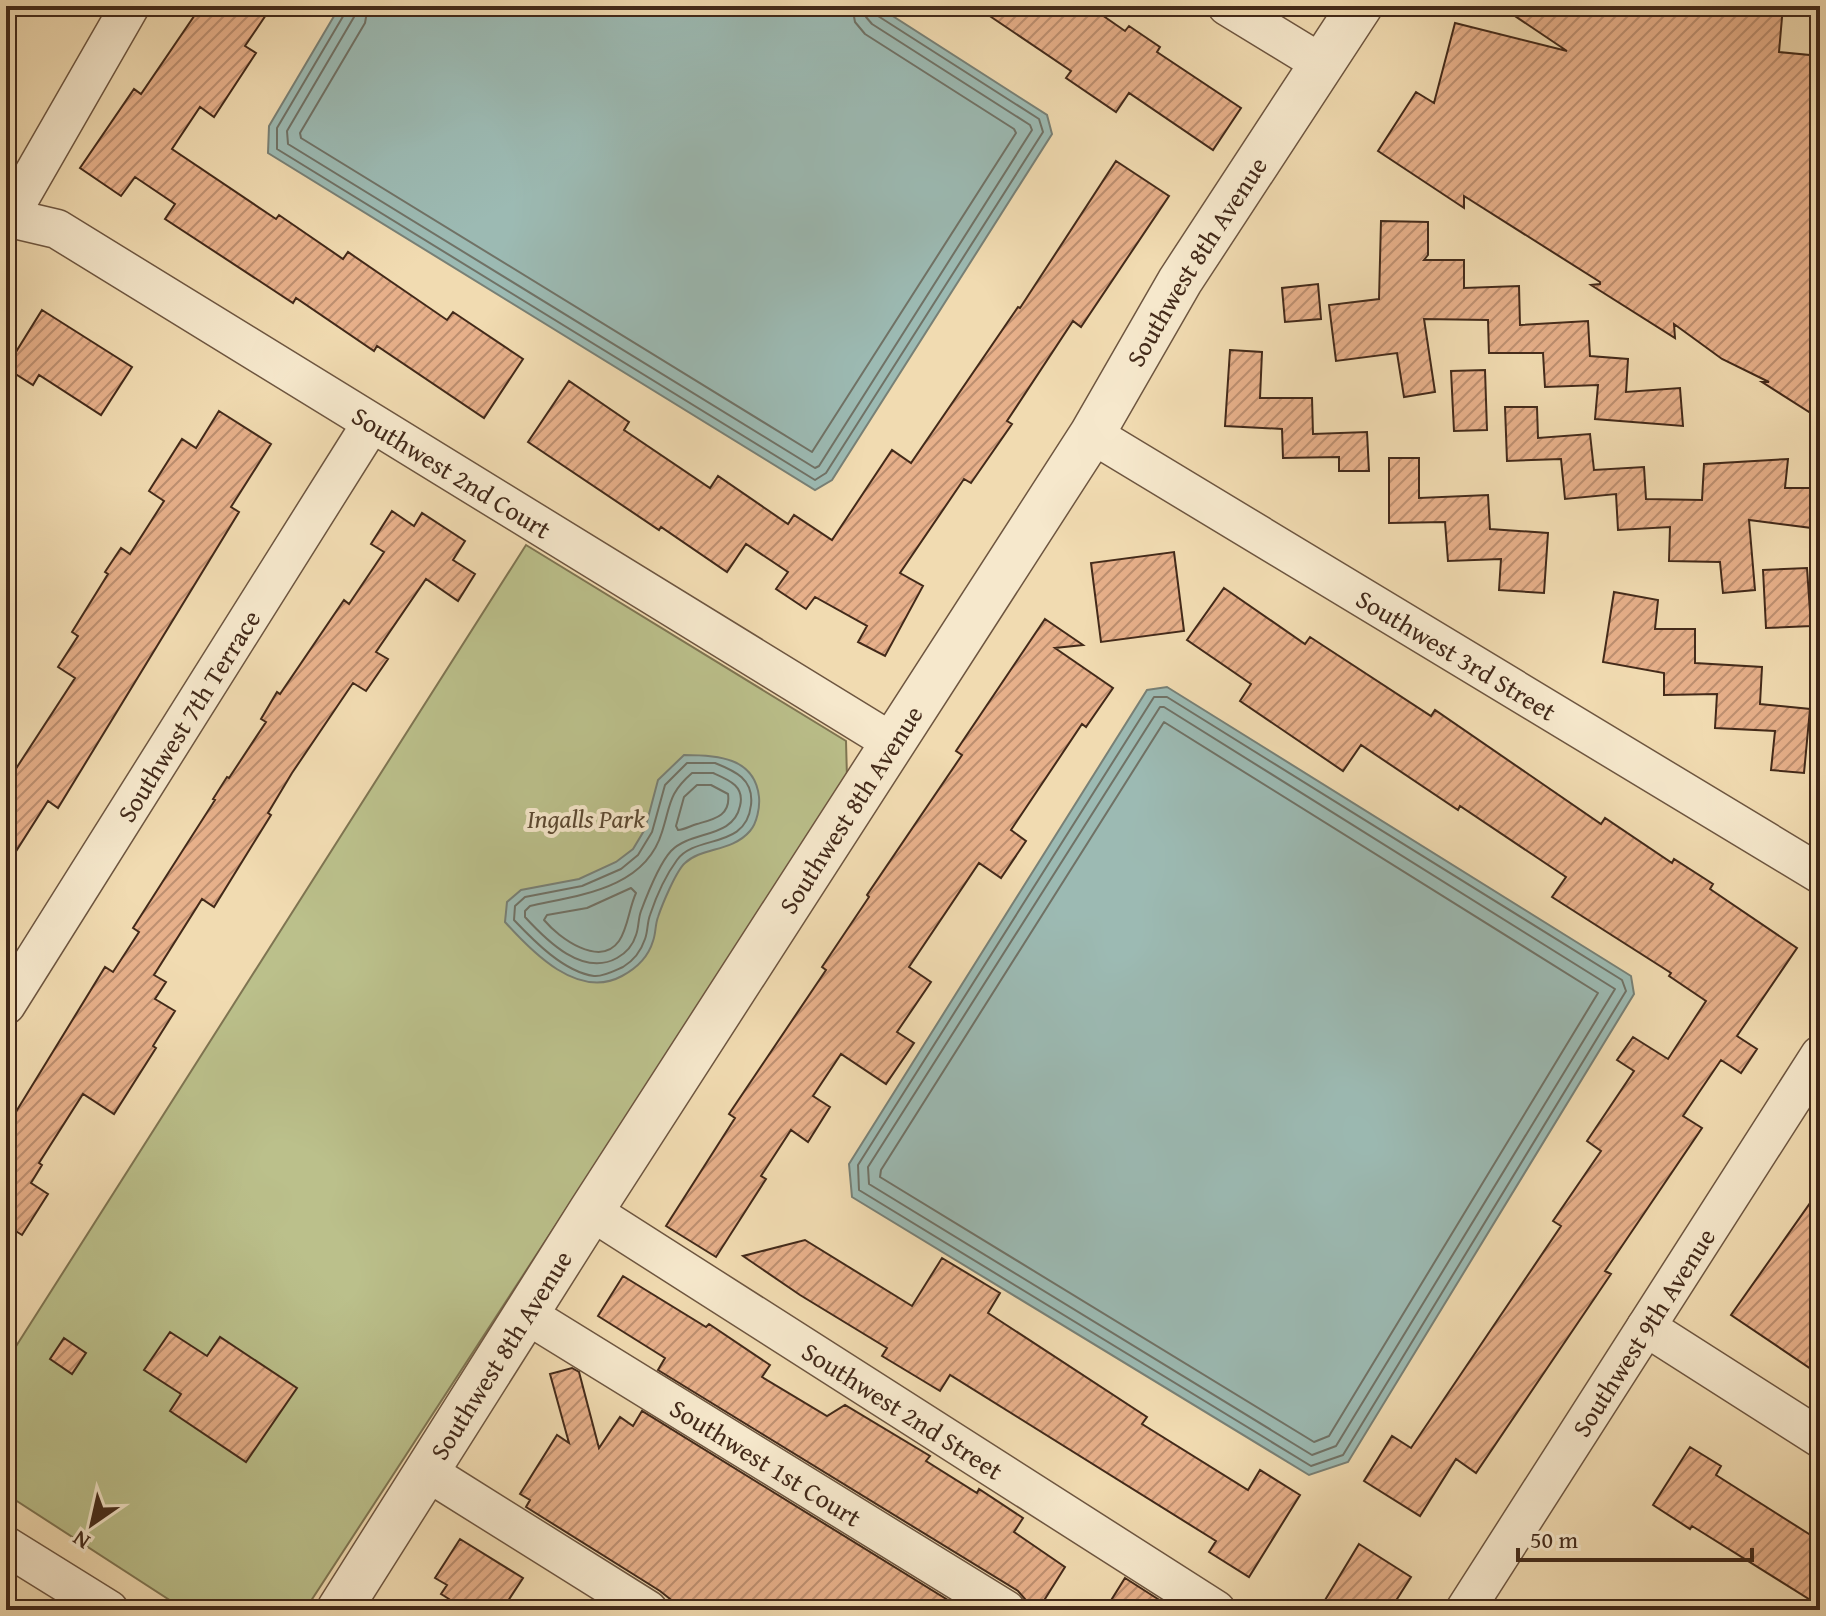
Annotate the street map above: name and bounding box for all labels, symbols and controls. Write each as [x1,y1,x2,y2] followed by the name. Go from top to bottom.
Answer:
[1115,148,1276,374] street label: Southwest 8th Avenue
[345,396,559,548] street label: Southwest 2nd Court
[1349,579,1564,730] street label: Southwest 3rd Street
[106,602,269,829] street label: Southwest 7th Terrace
[768,697,932,921] street label: Southwest 8th Avenue
[527,799,645,838] park label: Ingalls Park
[1561,1220,1724,1444] street label: Southwest 9th Avenue
[419,1242,581,1467] street label: Southwest 8th Avenue
[795,1331,1011,1489] street label: Southwest 2nd Street
[663,1388,869,1536] street label: Southwest 1st Court
[52,1484,132,1564] north arrow
[1518,1512,1752,1562] scale bar
[1530,1522,1578,1557] text: 50 m
[66,1523,96,1558] text: N

